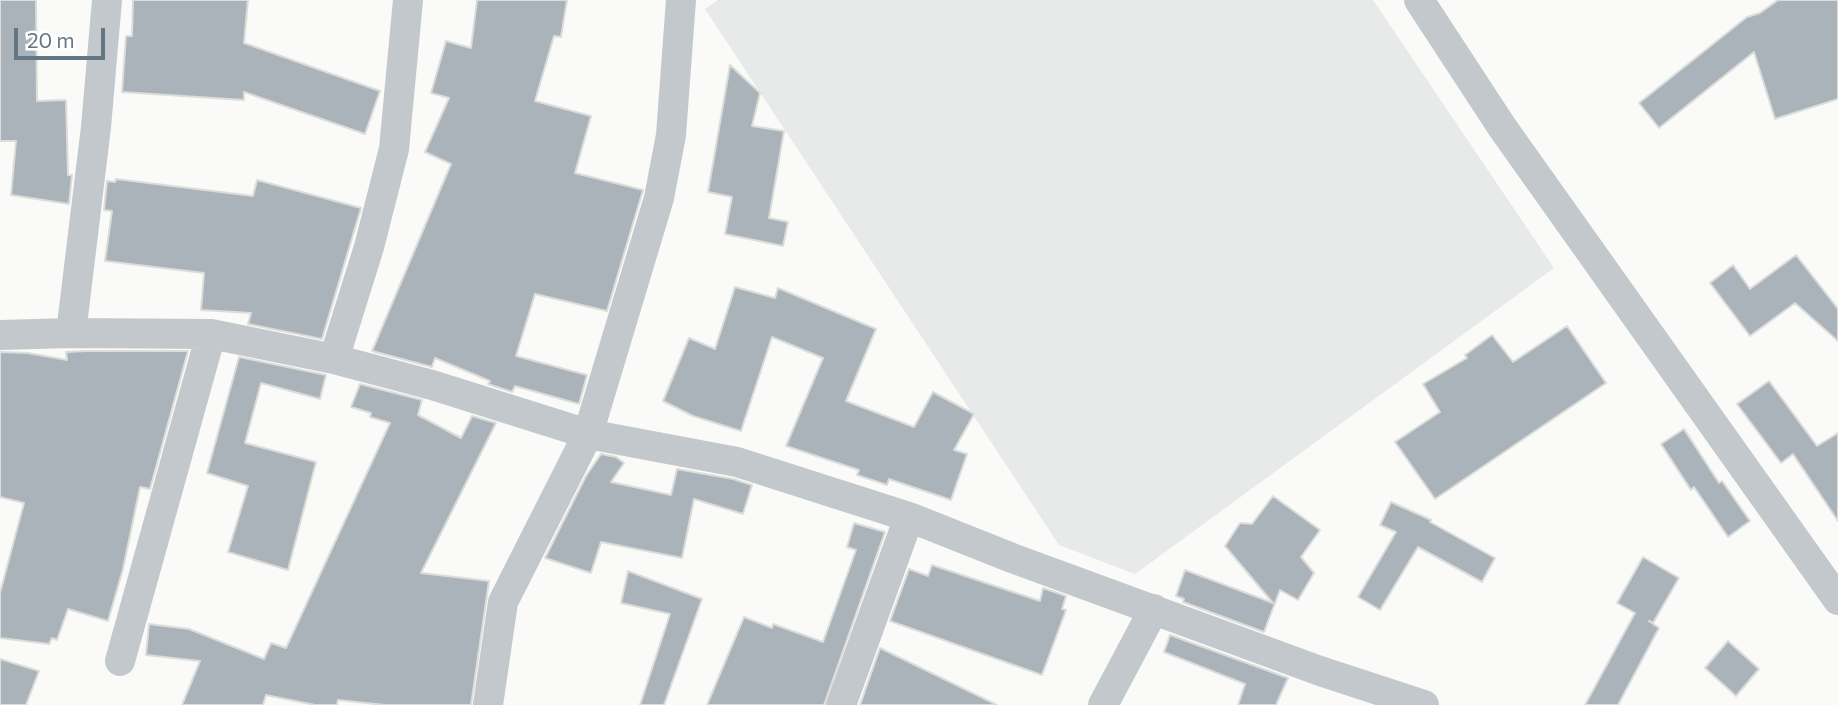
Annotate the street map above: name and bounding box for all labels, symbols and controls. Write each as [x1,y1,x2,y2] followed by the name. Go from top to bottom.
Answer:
[18,14,108,58] scale bar
[27,27,75,52] text: 20 m

